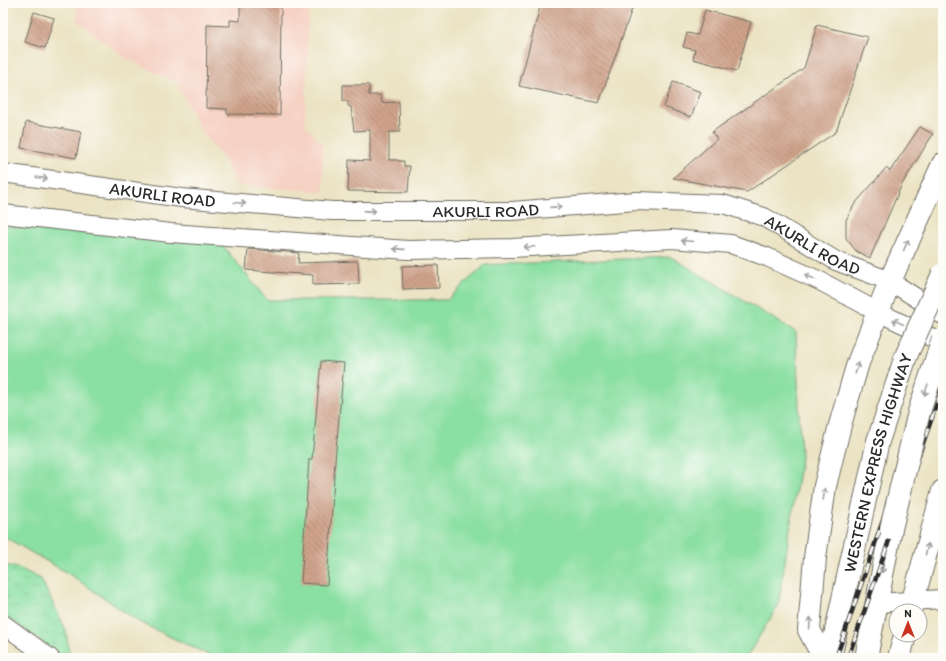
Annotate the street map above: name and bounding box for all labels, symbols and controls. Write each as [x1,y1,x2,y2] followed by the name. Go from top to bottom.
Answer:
[35,174,48,182] one-way arrow
[108,178,217,211] street label: AKURLI ROAD
[432,199,540,221] street label: AKURLI ROAD
[233,200,246,207] one-way arrow
[549,204,562,211] one-way arrow
[363,207,376,215] one-way arrow
[761,210,863,279] street label: AKURLI ROAD
[681,237,694,244] one-way arrow
[903,240,910,252] one-way arrow
[523,243,536,250] one-way arrow
[393,246,406,253] one-way arrow
[805,272,817,280] one-way arrow
[892,318,904,325] one-way arrow
[839,351,916,574] street label: WESTERN EXPRESS HIGHWAY
[854,362,861,375] one-way arrow
[922,383,930,395] one-way arrow
[820,488,828,501] one-way arrow
[924,543,931,556] one-way arrow
[879,560,887,573] one-way arrow
[888,603,928,643] north arrow
[904,607,912,620] text: N
[806,617,813,630] one-way arrow

